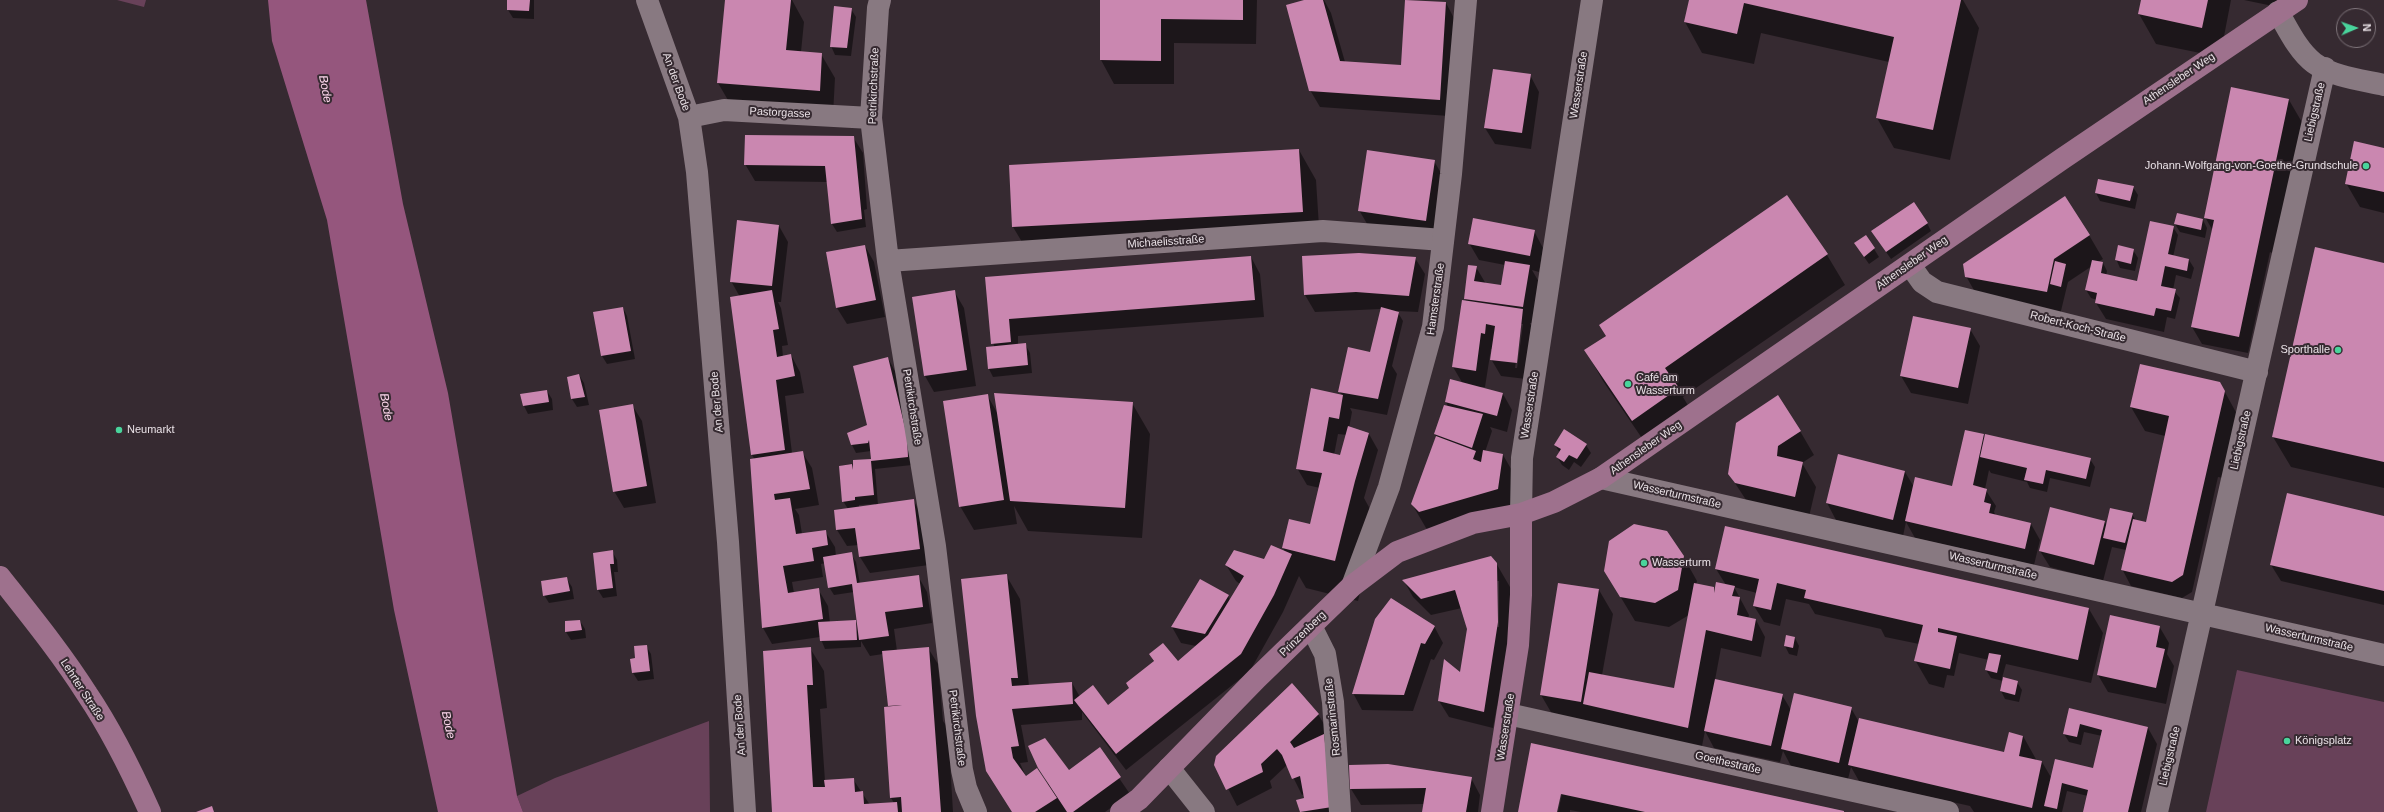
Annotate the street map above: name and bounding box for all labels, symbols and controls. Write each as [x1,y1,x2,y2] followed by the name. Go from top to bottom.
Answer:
[2336,8,2376,48] north arrow
[2361,23,2373,32] text: N
[866,47,882,125] street label: Petrikirchstraße
[1567,50,1591,120] street label: Wasserstraße
[2140,50,2218,108] street label: Athensleber Weg
[659,51,693,113] street label: An der Bode
[315,74,335,104] water label: Bode
[2302,81,2328,143] street label: Liebigstraße
[749,105,811,121] street label: Pastorgasse
[2145,159,2358,173] place label: Johann-Wolfgang-von-Goethe-Grundschule
[2361,161,2371,171] marker: Johann-Wolfgang-von-Goethe-Grundschule
[1127,233,1205,251] street label: Michaelisstraße
[1874,233,1950,293] street label: Athensleber Weg
[1424,262,1448,336] street label: Hamsterstraße
[2029,309,2127,345] street label: Robert-Koch-Straße
[2280,343,2330,357] place label: Sporthalle
[2333,345,2343,355] marker: Sporthalle
[899,368,925,446] street label: Petrikirchstraße
[1518,370,1542,440] street label: Wasserstraße
[708,371,726,433] street label: An der Bode
[1636,371,1695,397] place label: Café am Wasserturm
[1623,379,1633,389] marker: Café am Wasserturm
[376,392,396,422] water label: Bode
[2228,409,2254,471] street label: Liebigstraße
[1608,418,1684,478] street label: Athensleber Weg
[127,423,175,437] place label: Neumarkt
[114,425,124,435] marker: Neumarkt
[1632,478,1722,512] street label: Wasserturmstraße
[1948,549,2038,583] street label: Wasserturmstraße
[1652,556,1711,570] place label: Wasserturm
[1639,558,1649,568] marker: Wasserturm
[1277,609,1329,659] street label: Prinzenberg
[2264,621,2354,655] street label: Wasserturmstraße
[57,657,107,723] street label: Lehrter Straße
[1322,677,1344,757] street label: Rosmarinstraße
[946,689,968,767] street label: Petrikirchstraße
[1494,692,1518,762] street label: Wasserstraße
[731,694,749,756] street label: An der Bode
[438,710,458,740] water label: Bode
[2157,725,2183,787] street label: Liebigstraße
[2295,734,2352,748] place label: Königsplatz
[2282,736,2292,746] marker: Königsplatz
[1694,749,1762,777] street label: Goethestraße

